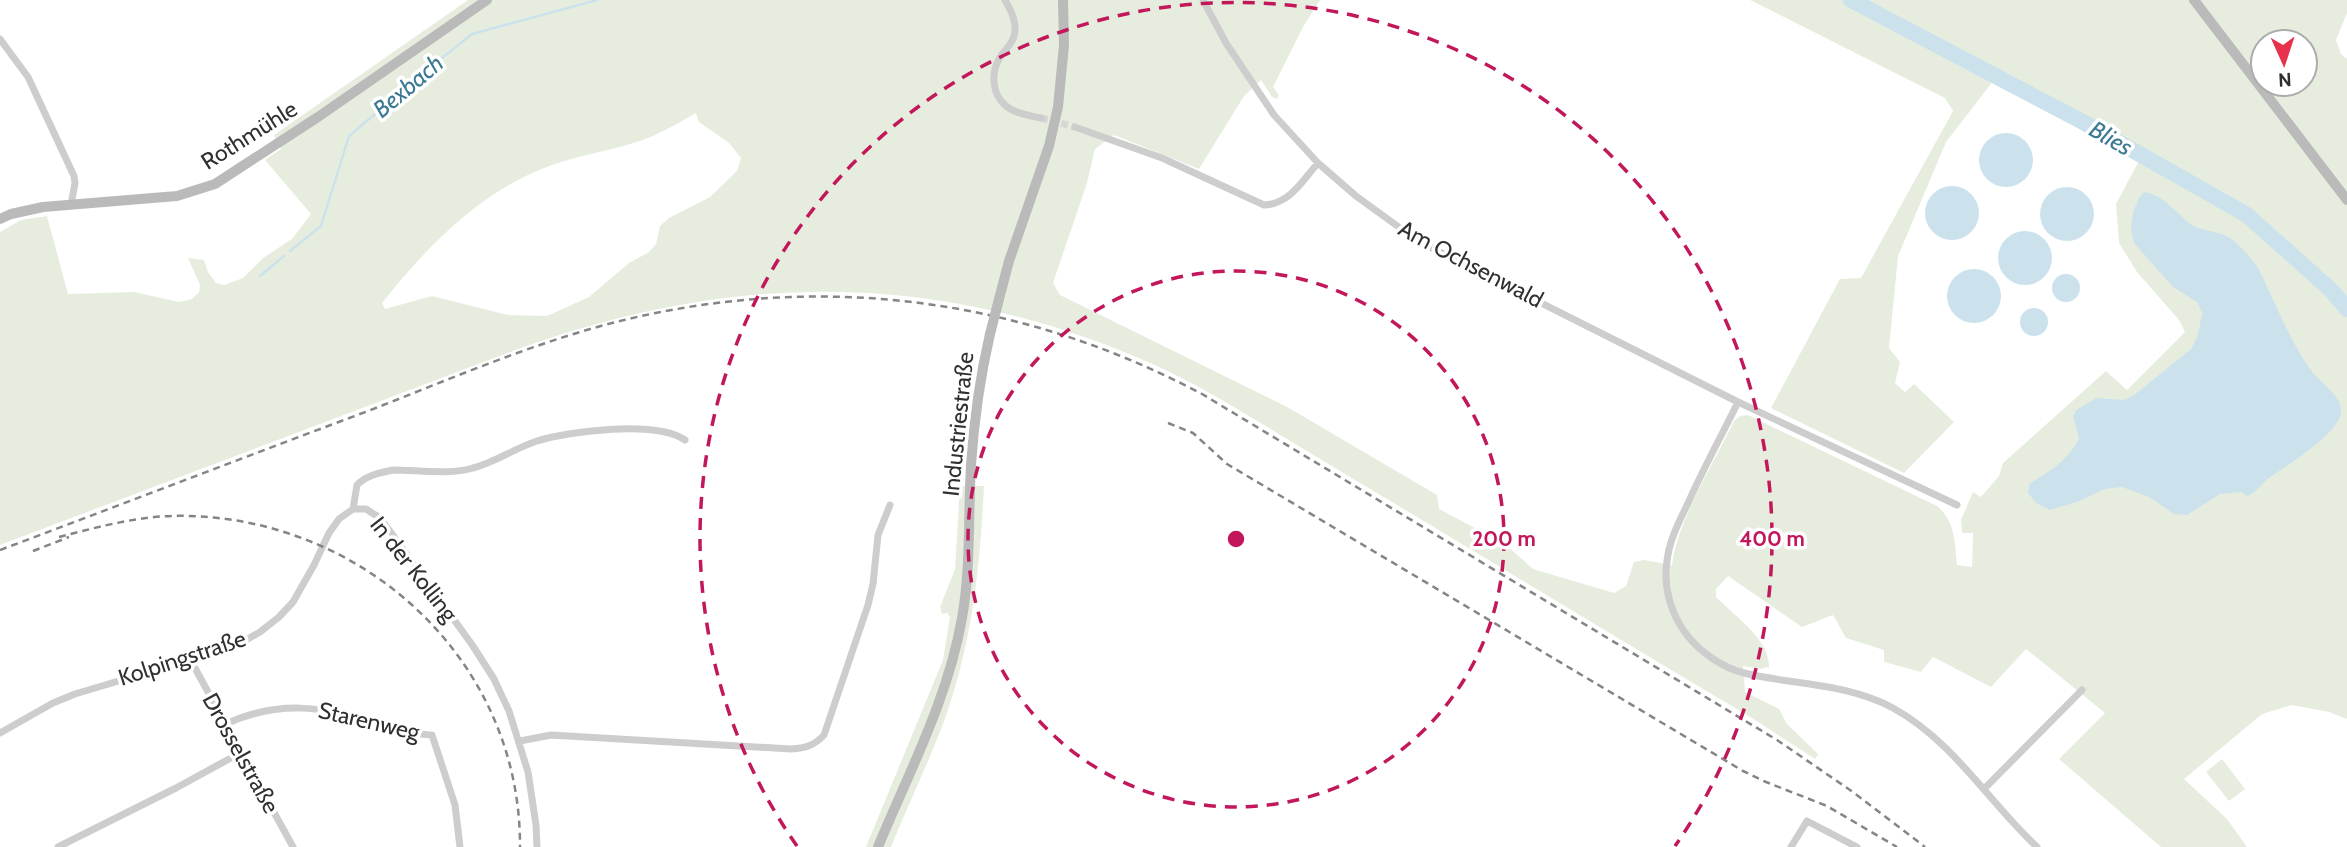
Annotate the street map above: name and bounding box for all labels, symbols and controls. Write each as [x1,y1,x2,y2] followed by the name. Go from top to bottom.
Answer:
[2249,28,2319,98] north arrow
[367,48,449,124] water label: Bexbach
[2278,68,2292,91] text: N
[196,94,302,175] street label: Rothmühle
[2084,114,2138,162] water label: Blies
[1394,214,1548,314] street label: Am Ochsenwald
[937,350,980,498] street label: Industriestraße
[364,511,464,628] street label: In der Kolling
[1472,526,1536,551] text: 200 m
[1739,526,1805,551] text: 400 m
[1224,527,1248,551] centre of rings
[115,624,250,692] street label: Kolpingstraße
[197,688,286,818] street label: Drosselstraße
[316,696,423,746] street label: Starenweg

